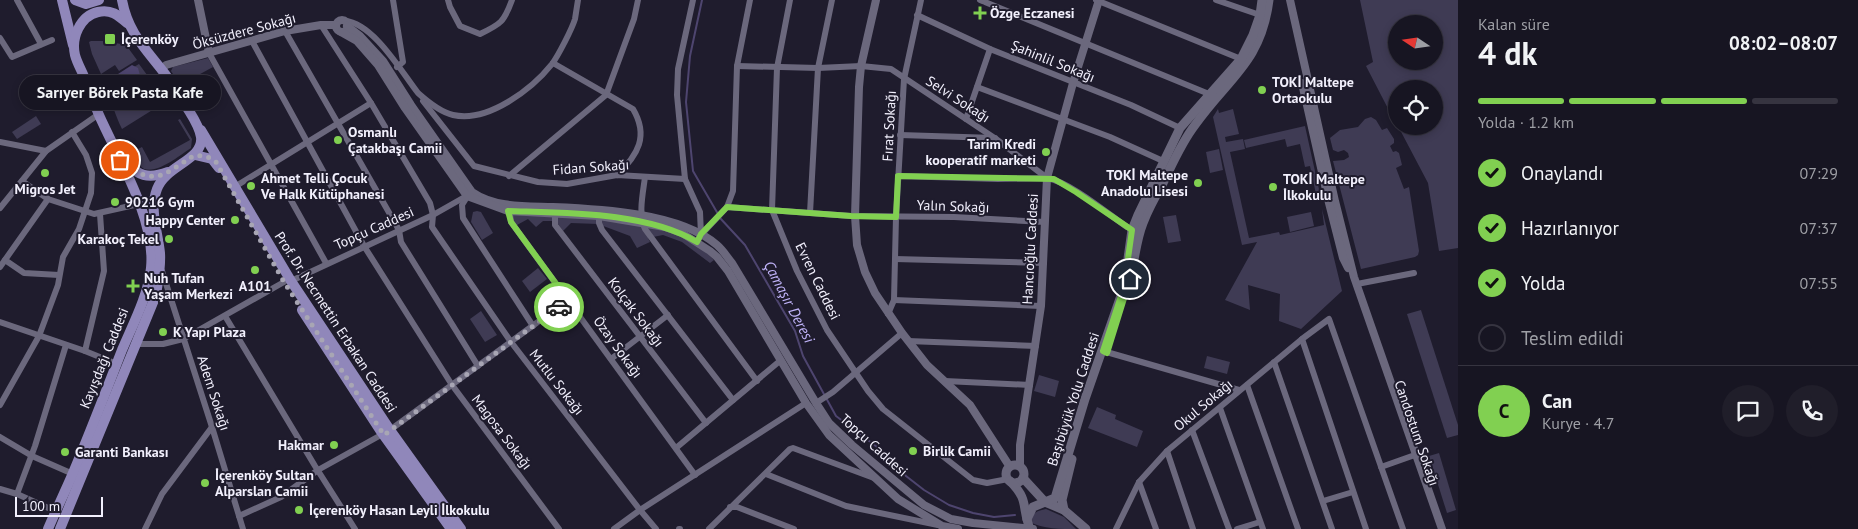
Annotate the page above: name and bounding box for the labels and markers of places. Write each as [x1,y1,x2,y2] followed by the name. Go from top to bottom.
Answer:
[990,4,1075,22] place label: Özge Eczanesi
[974,7,986,19] marker: Özge Eczanesi
[121,30,179,48] place label: İçerenköy
[103,32,117,46] marker: İçerenköy
[1272,73,1354,107] place label: TOKİ Maltepe Ortaokulu
[19,75,221,110] callout: Sarıyer Börek Pasta Kafe
[1256,84,1268,96] marker: TOKİ Maltepe Ortaokulu
[348,123,442,157] place label: Osmanlı Çatakbaşı Camii
[332,134,344,146] marker: Osmanlı Çatakbaşı Camii
[925,135,1036,169] place label: Tarim Kredi kooperatif marketi
[99,139,141,181] pin
[1040,146,1052,158] marker: Tarim Kredi kooperatif marketi
[1101,166,1188,200] place label: TOKİ Maltepe Anadolu Lisesi
[39,167,51,179] marker: Migros Jet
[260,169,385,203] place label: Ahmet Telli Çocuk Ve Halk Kütüphanesi
[1283,170,1365,204] place label: TOKİ Maltepe İlkokulu
[1192,177,1204,189] marker: TOKİ Maltepe Anadolu Lisesi
[14,180,76,198] place label: Migros Jet
[245,180,257,192] marker: Ahmet Telli Çocuk Ve Halk Kütüphanesi
[1267,181,1279,193] marker: TOKİ Maltepe İlkokulu
[125,193,195,211] place label: 90216 Gym
[109,196,121,208] marker: 90216 Gym
[146,211,225,229] place label: Happy Center
[229,214,241,226] marker: Happy Center
[78,230,160,248] place label: Karakoç Tekel
[163,233,175,245] marker: Karakoç Tekel
[1109,258,1151,300] pin
[249,264,261,276] marker: A101
[143,269,233,303] place label: Nuh Tufan Yaşam Merkezi
[239,277,271,295] place label: A101
[126,279,140,293] marker: Nuh Tufan Yaşam Merkezi
[173,323,246,341] place label: K Yapı Plaza
[157,326,169,338] marker: K Yapı Plaza
[278,436,324,454] place label: Hakmar
[328,439,340,451] marker: Hakmar
[923,442,991,460] place label: Birlik Camii
[75,443,169,461] place label: Garanti Bankası
[907,445,919,457] marker: Birlik Camii
[59,446,71,458] marker: Garanti Bankası
[215,466,314,500] place label: İçerenköy Sultan Alparslan Camii
[199,477,211,489] marker: İçerenköy Sultan Alparslan Camii
[309,501,490,519] place label: İçerenköy Hasan Leyli İlkokulu
[293,504,305,516] marker: İçerenköy Hasan Leyli İlkokulu

